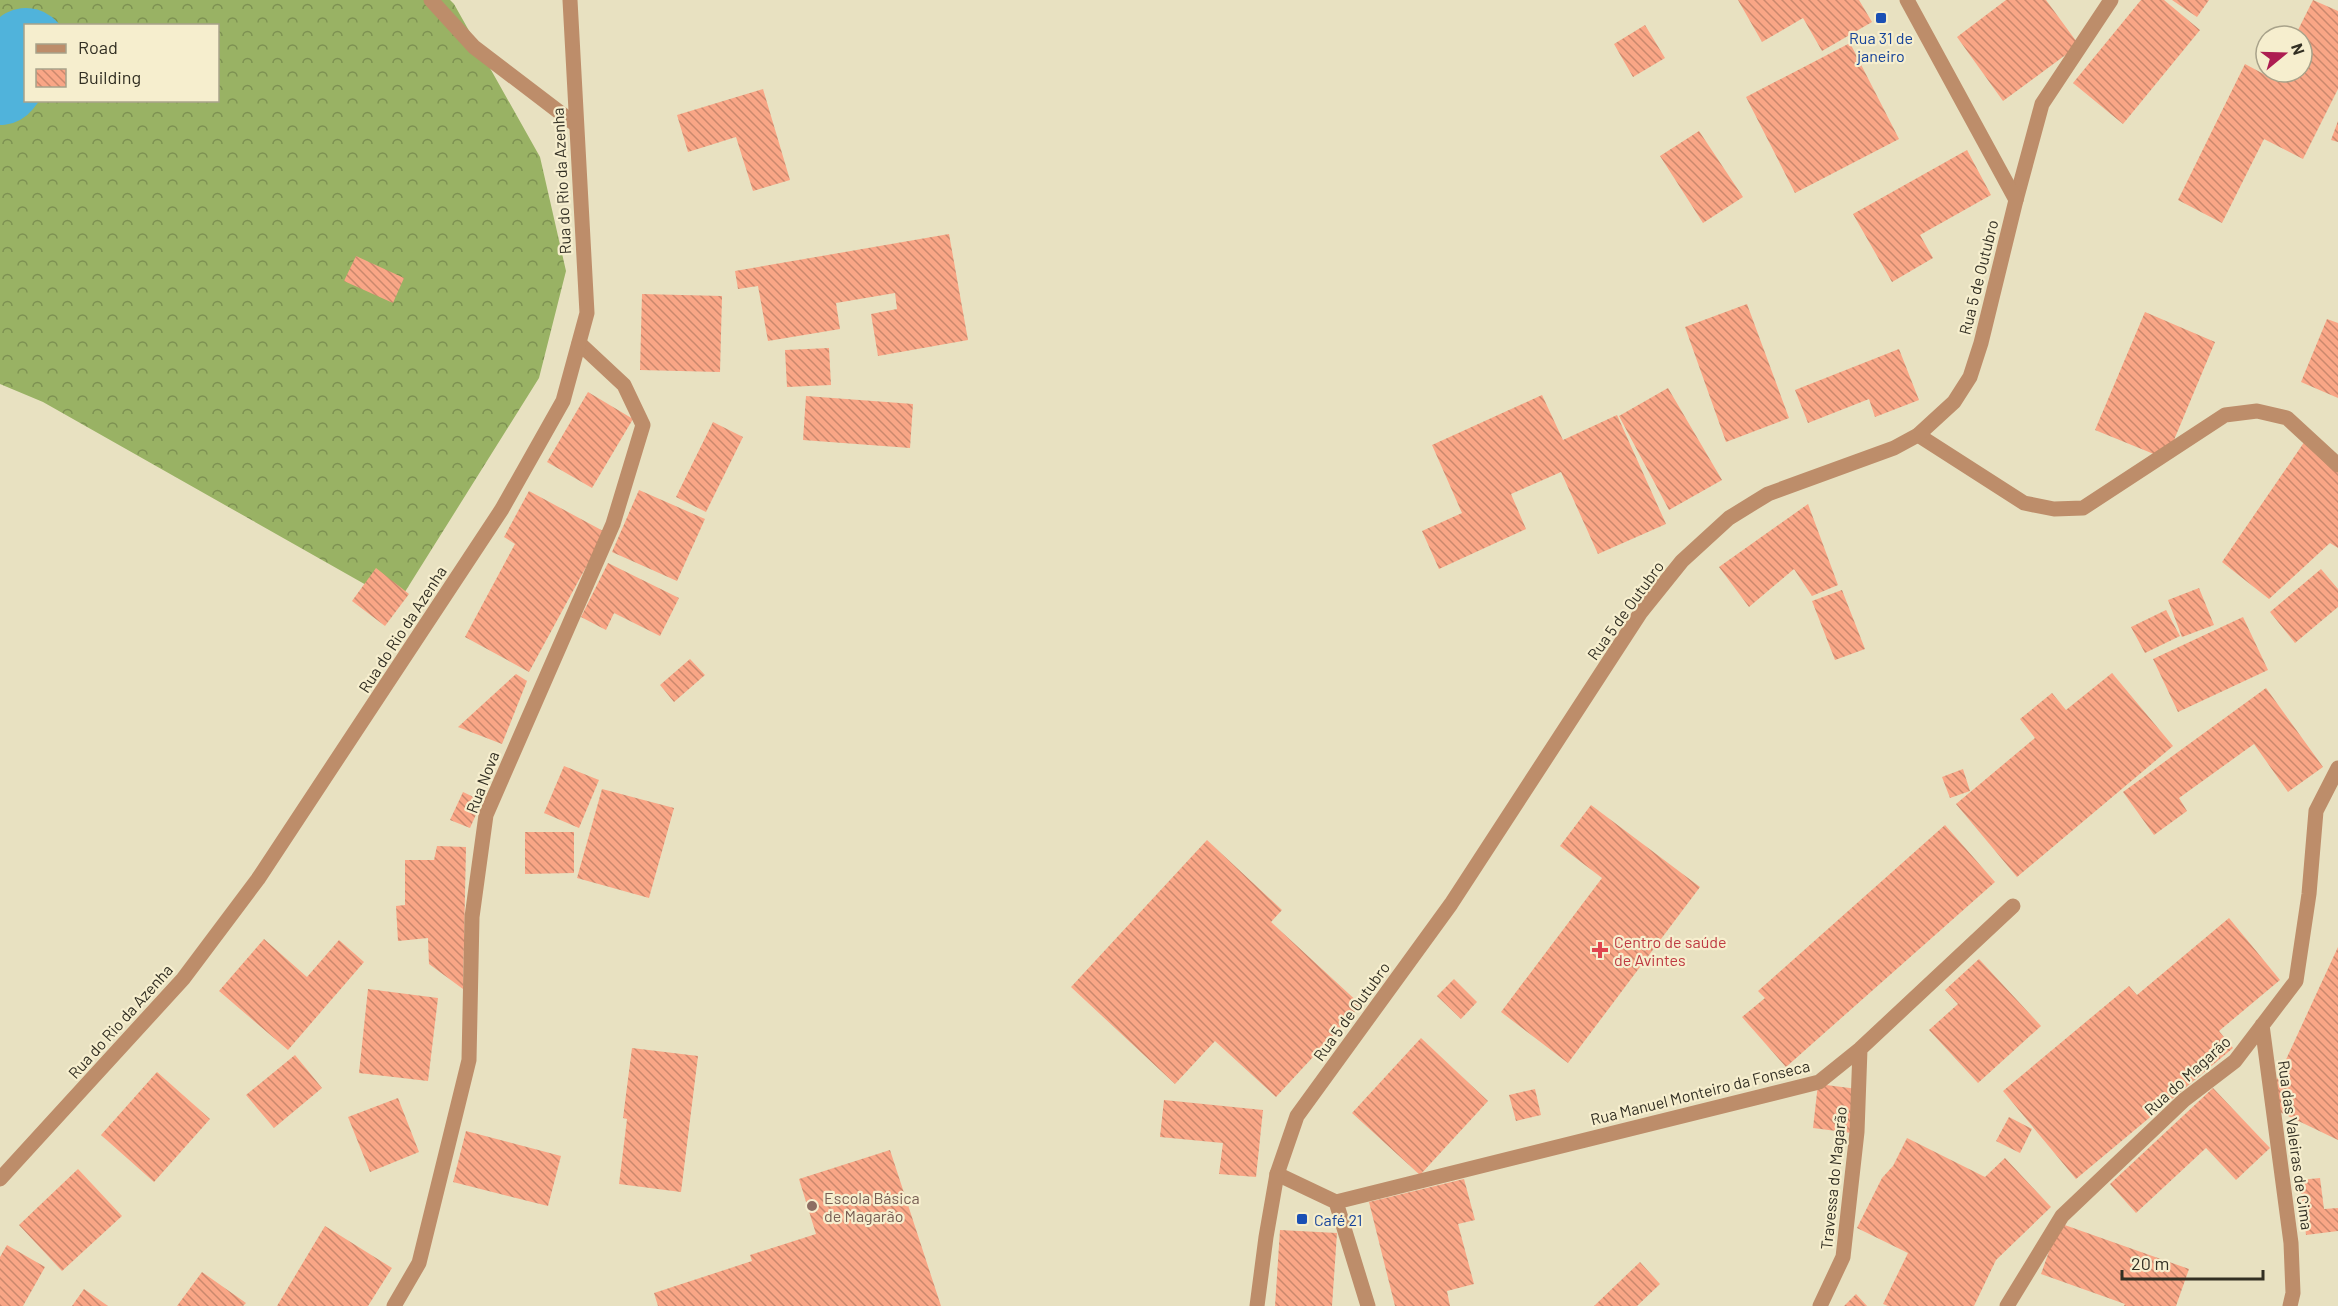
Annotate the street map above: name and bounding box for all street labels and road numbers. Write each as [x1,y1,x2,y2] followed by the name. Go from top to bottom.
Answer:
[548,107,574,255] street label: Rua do Rio da Azenha
[1955,218,2001,336] street label: Rua 5 de Outubro
[1583,557,1667,663] street label: Rua 5 de Outubro
[354,562,450,696] street label: Rua do Rio da Azenha
[462,748,502,816] street label: Rua Nova
[1309,958,1393,1064] street label: Rua 5 de Outubro
[64,960,176,1082] street label: Rua do Rio da Azenha
[2140,1031,2234,1119] street label: Rua do Magarão
[1588,1056,1812,1128] street label: Rua Manuel Monteiro da Fonseca
[2275,1059,2317,1231] street label: Rua das Valeiras de Cima
[1816,1105,1850,1251] street label: Travessa do Magarão

